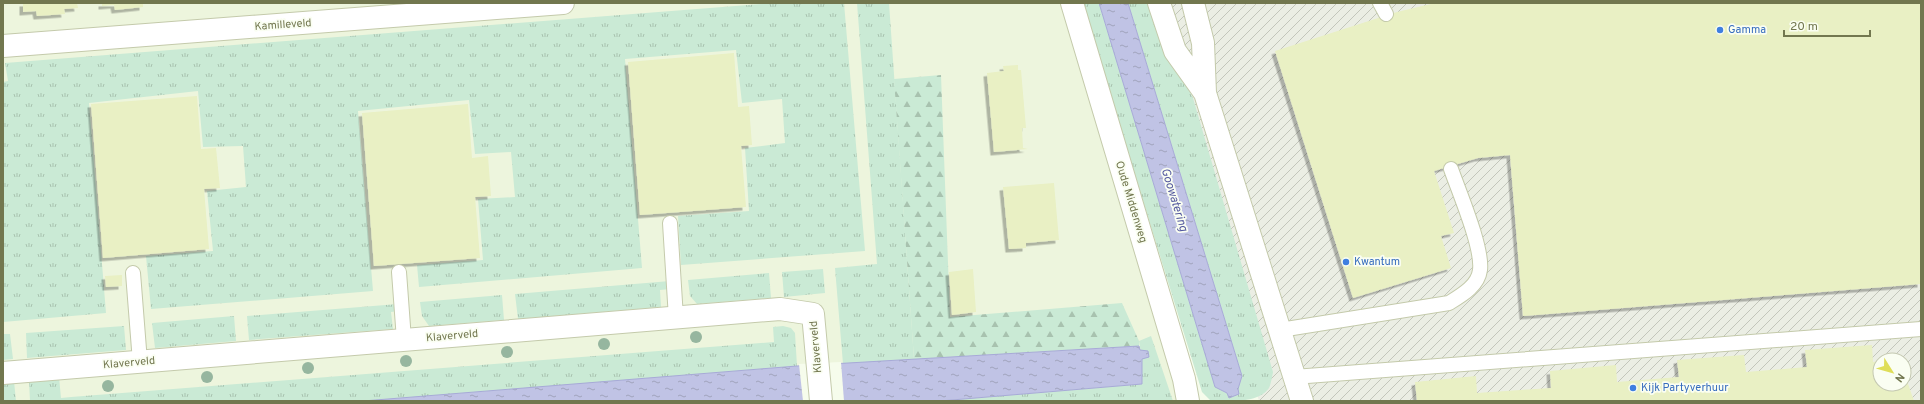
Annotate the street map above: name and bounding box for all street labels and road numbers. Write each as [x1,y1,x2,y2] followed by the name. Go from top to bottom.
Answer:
[254,16,312,34] street label: Kamilleveld
[1112,159,1150,245] street label: Oude Middenweg
[807,320,825,374] street label: Klaverveld
[425,327,479,345] street label: Klaverveld
[102,354,156,372] street label: Klaverveld

